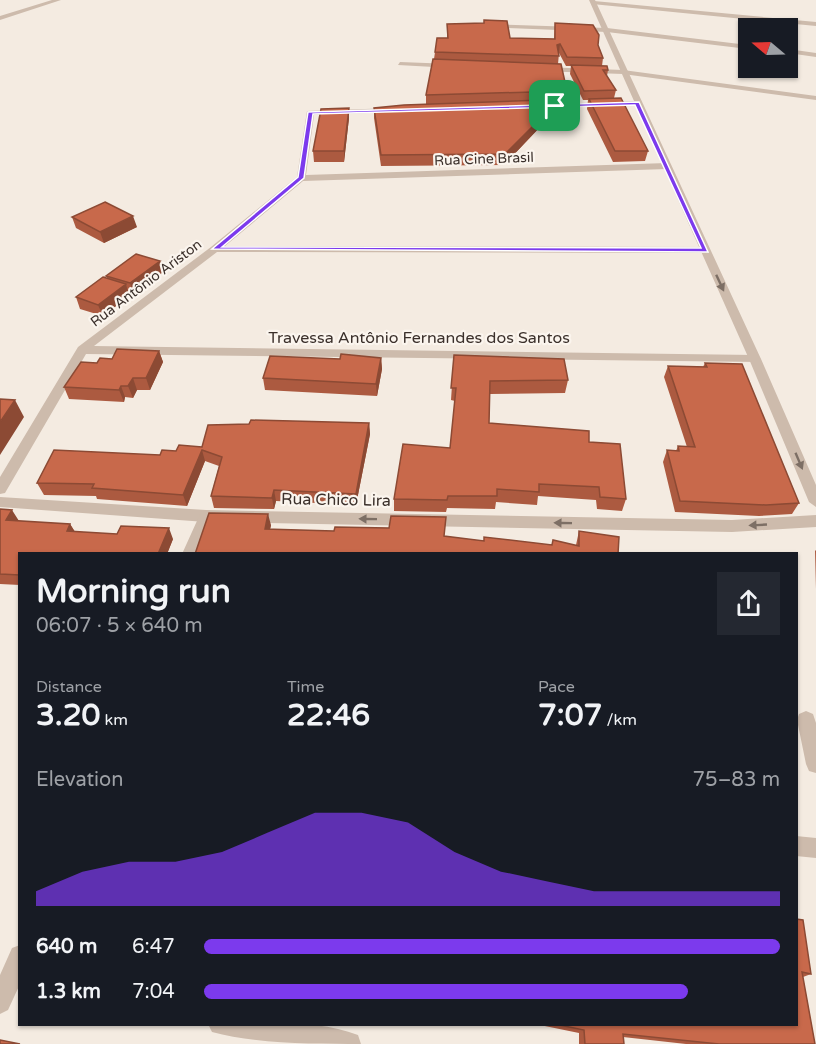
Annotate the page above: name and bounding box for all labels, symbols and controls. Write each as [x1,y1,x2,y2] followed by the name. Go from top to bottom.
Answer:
[738,18,798,78] north arrow
[738,18,798,78] map controls
[529,80,580,131] pin
[538,89,571,122] icon: arrive
[434,149,534,169] street label: Rua Cine Brasil
[87,236,205,330] street label: Rua Antônio Ariston
[715,274,725,292] one-way arrow
[268,328,570,348] street label: Travessa Antônio Fernandes dos Santos
[794,453,804,471] one-way arrow
[281,489,391,511] street label: Rua Chico Lira
[358,514,377,524] one-way arrow
[553,518,572,527] one-way arrow
[748,521,767,530] one-way arrow
[36,572,231,611] text: Morning run
[717,572,780,635] button: share
[36,614,203,638] text: 06:07 · 5 × 640 m
[36,677,102,697] text: Distance
[287,677,324,697] text: Time
[538,677,575,697] text: Pace
[36,697,100,734] text: 3.20
[287,697,370,734] text: 22:46
[538,697,602,734] text: 7:07
[100,710,128,730] text: km
[602,710,637,730] text: /km
[36,768,123,792] text: Elevation
[693,768,780,792] text: 75–83 m
[36,935,97,959] text: 640 m
[132,935,175,959] text: 6:47
[36,980,101,1004] text: 1.3 km
[132,980,175,1004] text: 7:04

